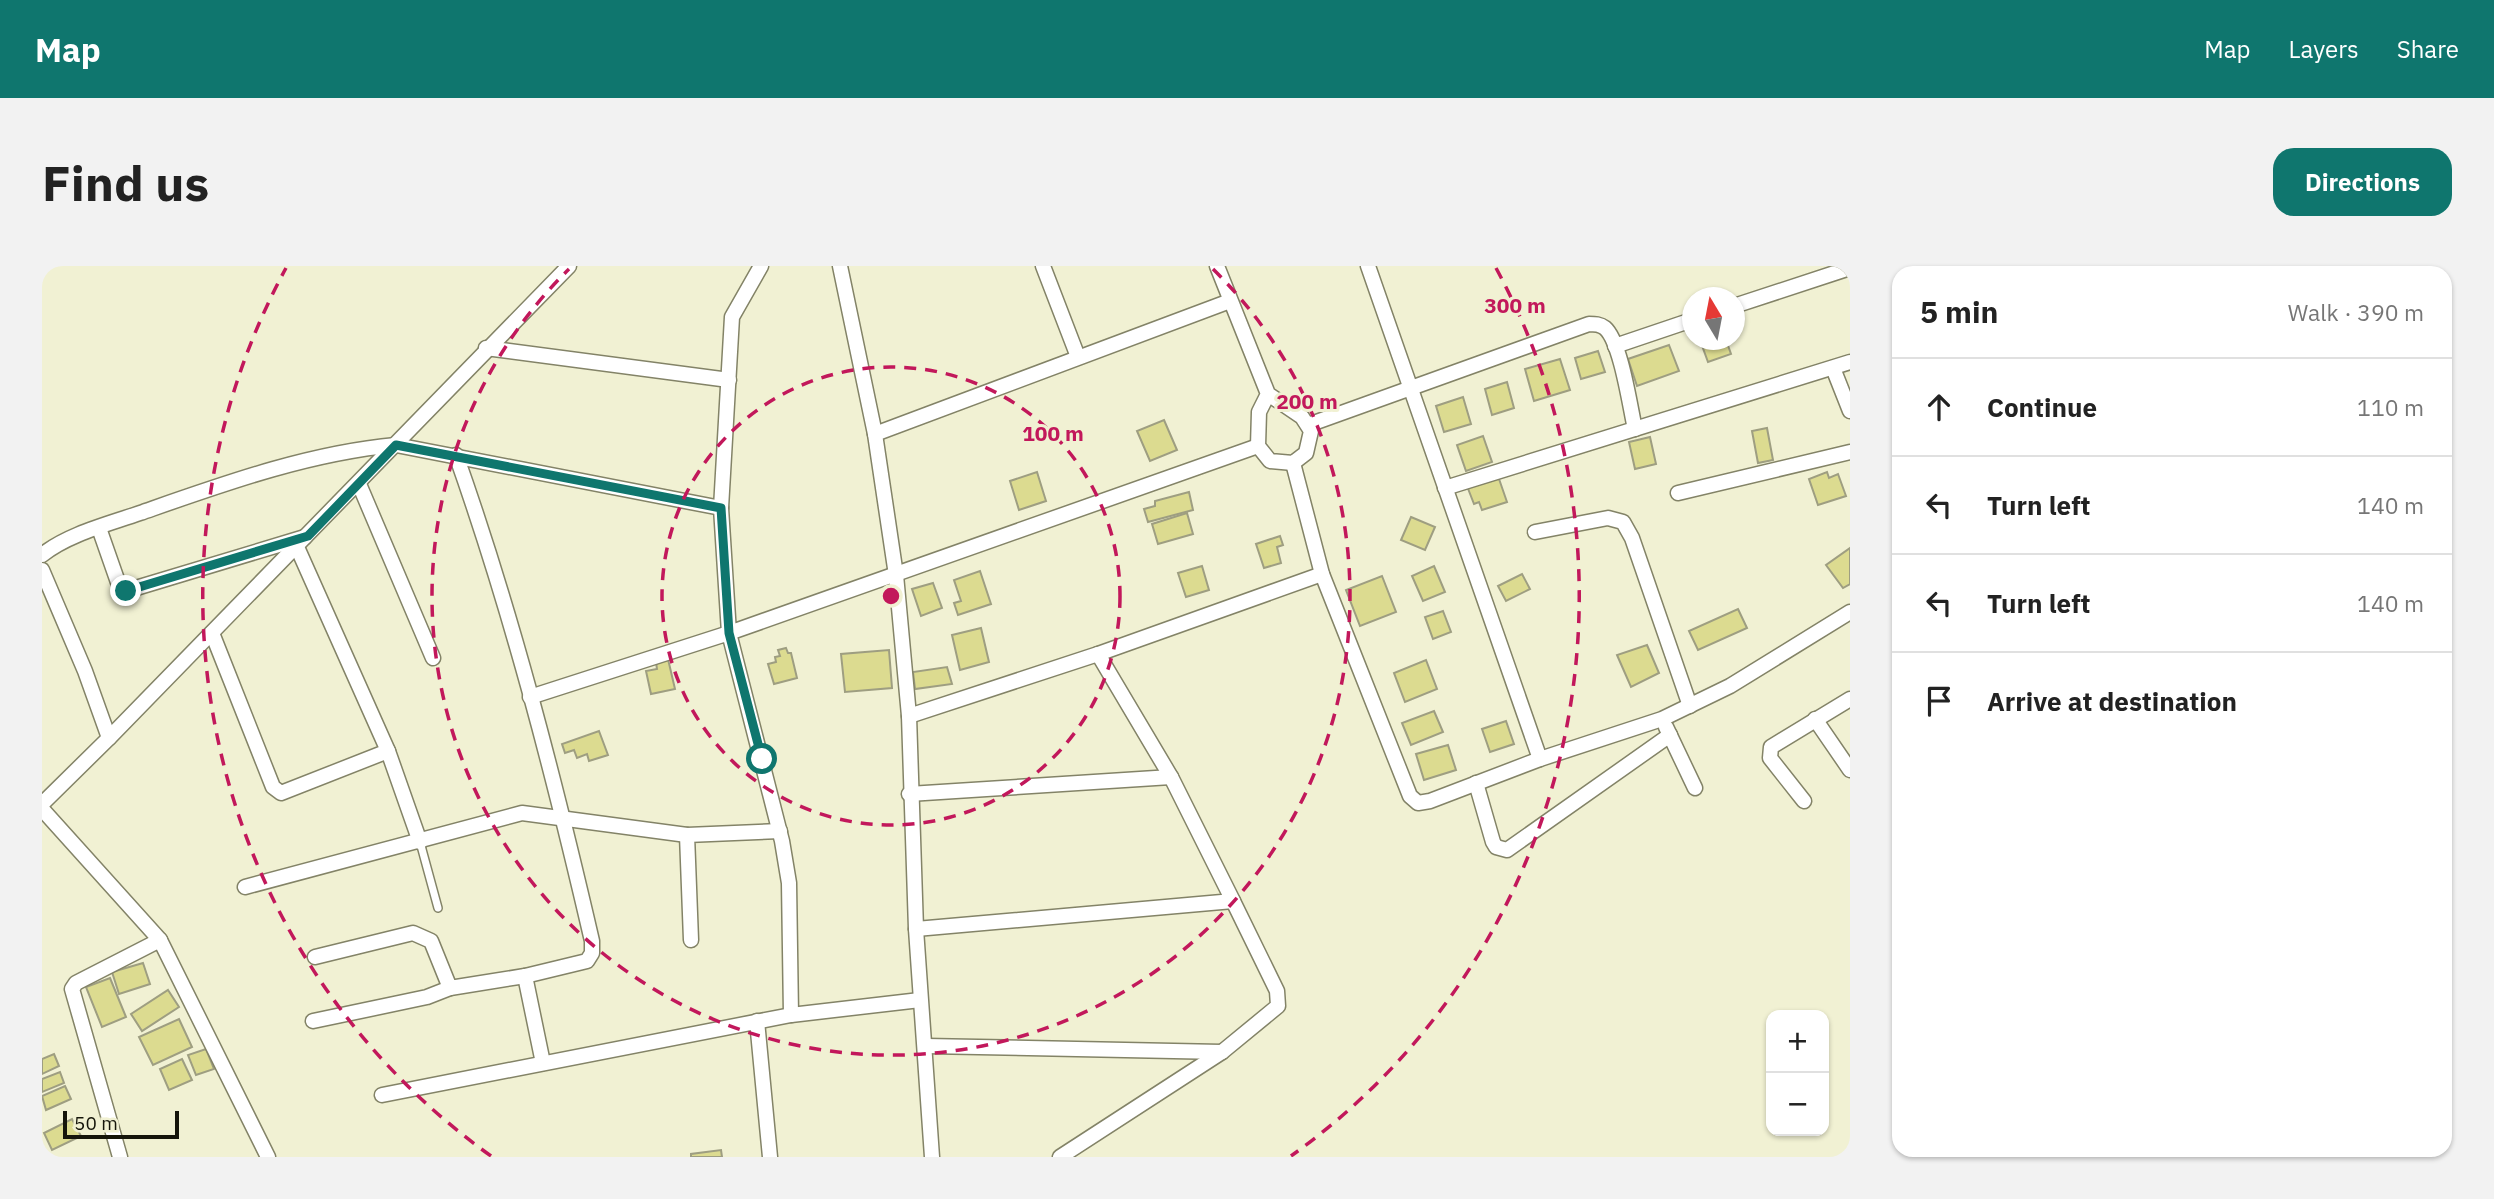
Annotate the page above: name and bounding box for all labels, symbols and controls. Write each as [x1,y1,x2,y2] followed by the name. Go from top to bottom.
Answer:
[35,28,101,71] text: Map
[2204,33,2251,65] text: Map
[2289,33,2359,65] text: Layers
[2397,33,2459,65] text: Share
[2273,148,2452,216] button: Directions
[42,151,209,214] text: Find us
[1682,287,1745,350] north arrow
[1484,291,1546,319] text: 300 m
[1920,292,1998,331] text: 5 min
[2288,297,2424,327] text: Walk · 390 m
[1276,387,1338,415] text: 200 m
[1920,388,1958,426] icon: ahead
[1987,390,2097,424] text: Continue
[2357,392,2424,422] text: 110 m
[1022,419,1084,447] text: 100 m
[1920,486,1958,524] icon: left
[1987,488,2090,522] text: Turn left
[2357,490,2424,520] text: 140 m
[110,575,141,606] route end
[879,584,903,608] centre of rings
[1920,584,1958,622] icon: left
[1987,586,2090,620] text: Turn left
[2357,588,2424,618] text: 140 m
[1920,682,1958,720] icon: arrive
[1987,684,2237,718] text: Arrive at destination
[746,743,777,774] route start
[1766,1010,1829,1136] map controls
[1766,1010,1829,1073] button: +
[1766,1073,1829,1136] button: −
[63,1108,178,1140] scale bar
[74,1111,118,1135] text: 50 m

